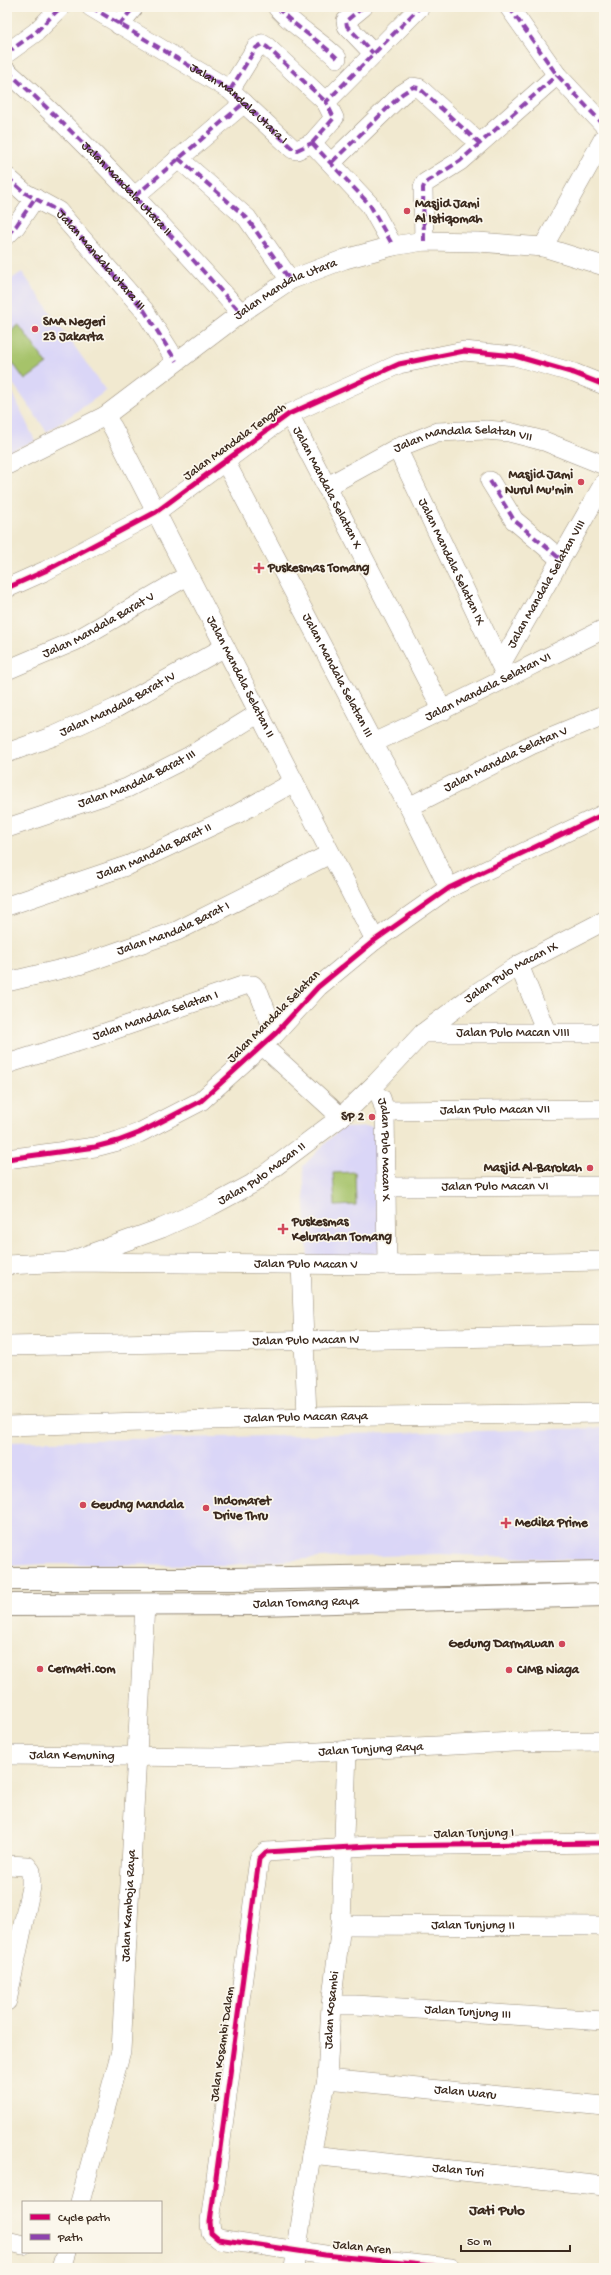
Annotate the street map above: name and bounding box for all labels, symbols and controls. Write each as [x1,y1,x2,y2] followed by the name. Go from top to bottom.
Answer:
[187,60,291,148] street label: Jalan Mandala Utara I
[78,138,175,239] street label: Jalan Mandala Utara II
[414,197,483,227] place label: Masjid Jami Al Istiqomah
[402,206,412,216] marker: Masjid Jami Al Istiqomah
[53,207,149,314] street label: Jalan Mandala Utara III
[231,255,340,323] street label: Jalan Mandala Utara
[43,315,106,345] place label: SMA Negeri 23 Jakarta
[30,324,40,334] marker: SMA Negeri 23 Jakarta
[181,400,289,484] street label: Jalan Mandala Tengah
[391,422,534,456] street label: Jalan Mandala Selatan VII
[289,424,366,552] street label: Jalan Mandala Selatan X
[505,468,574,498] place label: Masjid Jami Nurul Mu'min
[576,477,586,487] marker: Masjid Jami Nurul Mu'min
[415,496,488,628] street label: Jalan Mandala Selatan IX
[504,517,589,651] street label: Jalan Mandala Selatan VIII
[267,561,370,576] place label: Puskesmas Tomang
[253,562,265,574] marker: Puskesmas Tomang
[40,589,157,661] street label: Jalan Mandala Barat V
[299,611,376,740] street label: Jalan Mandala Selatan III
[203,613,278,740] street label: Jalan Mandala Selatan II
[423,649,554,725] street label: Jalan Mandala Selatan VI
[57,669,178,740] street label: Jalan Mandala Barat IV
[441,723,570,796] street label: Jalan Mandala Selatan V
[76,747,199,811] street label: Jalan Mandala Barat III
[95,820,214,883] street label: Jalan Mandala Barat II
[115,898,232,959] street label: Jalan Mandala Barat I
[461,938,561,1007] street label: Jalan Pulo Macan IX
[224,967,324,1067] street label: Jalan Mandala Selatan
[91,987,220,1044] street label: Jalan Mandala Selatan I
[456,1026,570,1041] street label: Jalan Pulo Macan VIII
[374,1096,394,1202] street label: Jalan Pulo Macan X
[440,1102,550,1118] street label: Jalan Pulo Macan VII
[341,1110,365,1125] place label: SP 2
[367,1112,377,1122] marker: SP 2
[215,1139,309,1208] street label: Jalan Pulo Macan II
[484,1161,582,1176] place label: Masjid Al-Barokah
[585,1163,595,1173] marker: Masjid Al-Barokah
[441,1179,549,1194] street label: Jalan Pulo Macan VI
[291,1215,392,1245] place label: Puskesmas Kelurahan Tomang
[277,1223,289,1235] marker: Puskesmas Kelurahan Tomang
[254,1256,358,1272] street label: Jalan Pulo Macan V
[252,1332,360,1349] street label: Jalan Pulo Macan IV
[244,1409,369,1426] street label: Jalan Pulo Macan Raya
[213,1494,272,1524] place label: Indomaret Drive Thru
[91,1498,184,1513] place label: Geudng Mandala
[78,1500,88,1510] marker: Geudng Mandala
[201,1503,211,1513] marker: Indomaret Drive Thru
[515,1516,589,1531] place label: Medika Prime
[500,1517,512,1529] marker: Medika Prime
[253,1594,360,1612] street label: Jalan Tomang Raya
[449,1637,555,1652] place label: Gedung Darmawan
[557,1639,567,1649] marker: Gedung Darmawan
[47,1662,116,1677] place label: Cermati.com
[516,1663,580,1678] place label: CIMB Niaga
[35,1664,45,1674] marker: Cermati.com
[504,1665,514,1675] marker: CIMB Niaga
[318,1739,424,1760] street label: Jalan Tunjung Raya
[29,1748,115,1764] street label: Jalan Kemuning
[434,1826,514,1842] street label: Jalan Tunjung I
[118,1848,139,1962] street label: Jalan Kamboja Raya
[431,1918,515,1933] street label: Jalan Tunjung II
[321,1970,343,2050] street label: Jalan Kosambi
[207,1985,239,2103] street label: Jalan Kosambi Dalam
[424,2002,512,2023] street label: Jalan Tunjung III
[434,2082,497,2103] street label: Jalan Waru
[432,2160,485,2181] street label: Jalan Turi
[22,2201,162,2253] legend
[468,2202,525,2220] district label: Jati Pulo
[58,2212,111,2226] text: Cycle path
[461,2227,570,2253] scale bar
[57,2232,83,2246] text: Path
[467,2236,492,2250] text: 50 m
[332,2237,393,2259] street label: Jalan Aren

